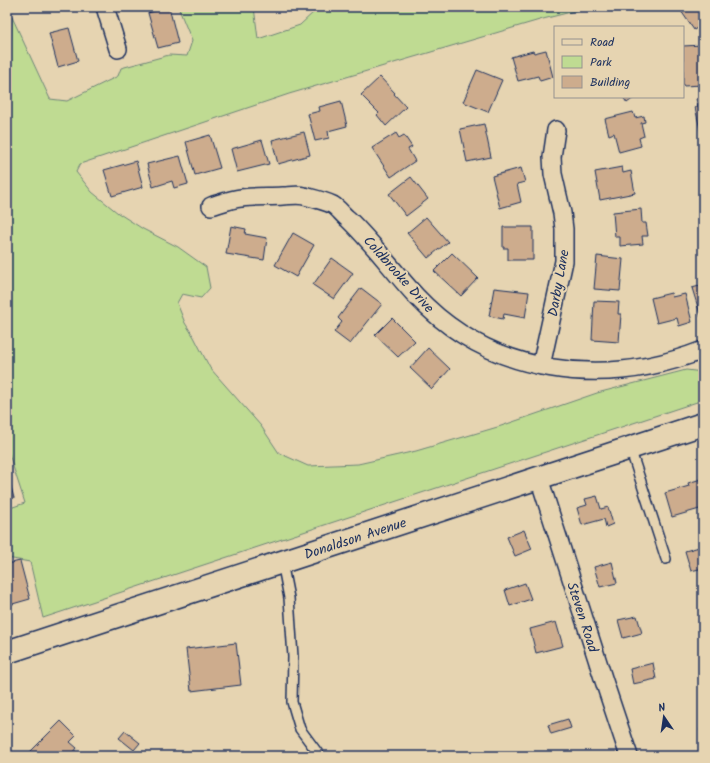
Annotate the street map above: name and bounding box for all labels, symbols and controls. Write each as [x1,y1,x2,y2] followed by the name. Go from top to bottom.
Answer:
[554,26,684,98] legend
[590,33,615,52] text: Road
[590,53,612,72] text: Park
[590,73,630,92] text: Building
[357,231,440,319] street label: Coldbrooke Drive
[542,247,576,318] street label: Darby Lane
[301,512,410,566] street label: Donaldson Avenue
[560,579,604,656] street label: Steven Road
[644,697,684,737] north arrow
[657,699,667,718] text: N

